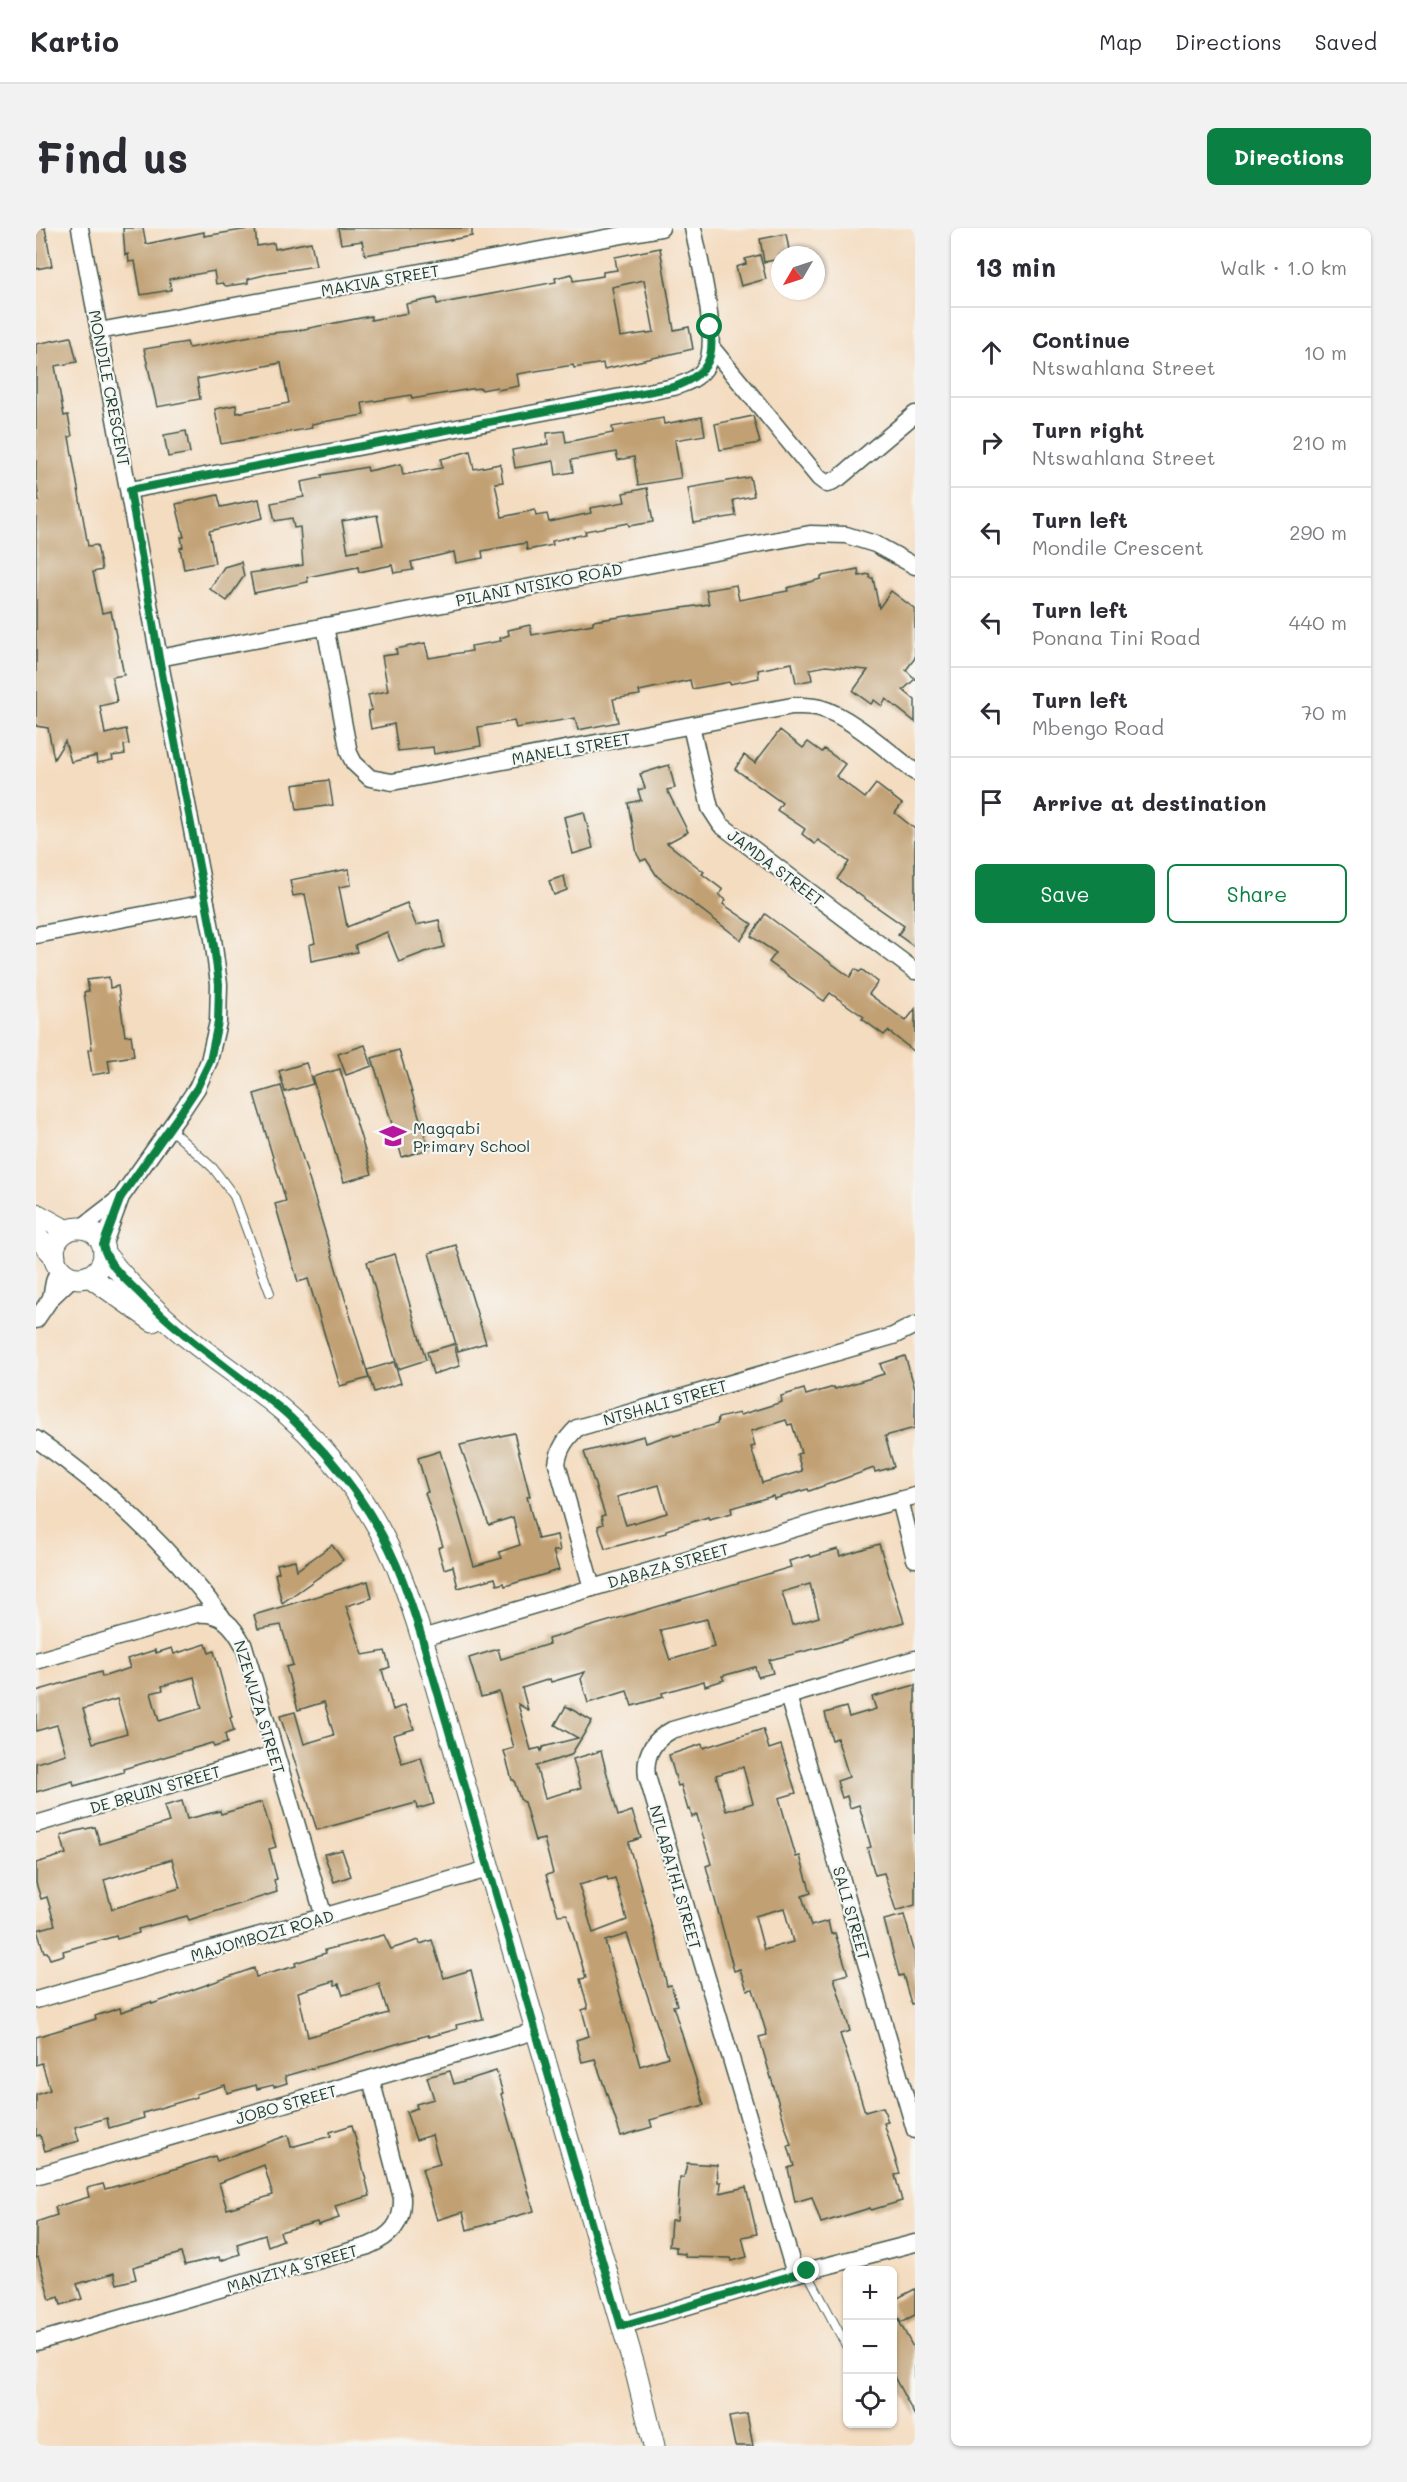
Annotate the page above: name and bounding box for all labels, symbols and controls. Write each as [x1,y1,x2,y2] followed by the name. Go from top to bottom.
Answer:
[30,23,119,59] text: Kartio
[1099,28,1142,55] text: Map
[1175,28,1282,55] text: Directions
[1315,28,1377,55] text: Saved
[1207,128,1371,185] button: Directions
[36,129,188,184] text: Find us
[771,246,825,300] north arrow
[975,250,1056,284] text: 13 min
[1220,254,1347,280] text: Walk · 1.0 km
[319,259,441,301] street label: MAKIVA STREET
[85,308,136,468] street label: MONDILE CRESCENT
[696,313,722,339] route start
[1032,325,1130,354] text: Continue
[975,336,1008,369] icon: ahead
[1303,339,1347,365] text: 10 m
[1032,354,1216,380] text: Ntswahlana Street
[1032,415,1144,444] text: Turn right
[975,426,1008,459] icon: right
[1292,429,1347,455] text: 210 m
[1032,444,1216,470] text: Ntswahlana Street
[1032,505,1128,534] text: Turn left
[975,516,1008,549] icon: left
[1289,519,1347,545] text: 290 m
[1032,534,1204,560] text: Mondile Crescent
[454,558,624,610] street label: PILANI NTSIKO ROAD
[1032,595,1128,624] text: Turn left
[975,606,1008,639] icon: left
[1289,609,1347,635] text: 440 m
[1032,624,1200,650] text: Ponana Tini Road
[1032,685,1128,714] text: Turn left
[975,696,1008,729] icon: left
[1301,699,1347,725] text: 70 m
[1032,714,1164,740] text: Mbengo Road
[510,727,632,769] street label: MANELI STREET
[975,786,1008,819] icon: arrive
[1032,788,1267,817] text: Arrive at destination
[724,824,828,910] street label: JAMDA STREET
[975,864,1155,923] button: Save
[1167,864,1347,923] button: Share
[413,1117,530,1156] place label: Magqabi Primary School
[378,1121,408,1151] school or university icon: Magqabi Primary School
[600,1374,730,1430] street label: NTSHALI STREET
[605,1538,731,1592] street label: DABAZA STREET
[230,1638,290,1777] street label: NZEWUZA STREET
[87,1760,223,1818] street label: DE BRUIN STREET
[645,1802,707,1952] street label: NTLABATHI STREET
[829,1864,875,1962] street label: SALI STREET
[188,1904,336,1966] street label: MAJOMBOZI ROAD
[233,2079,339,2129] street label: JOBO STREET
[224,2239,360,2297] street label: MANZIYA STREET
[793,2257,819,2283] route end
[843,2266,897,2428] map controls
[843,2266,897,2320] button: +
[843,2320,897,2374] button: −
[843,2374,897,2428] button: locate

